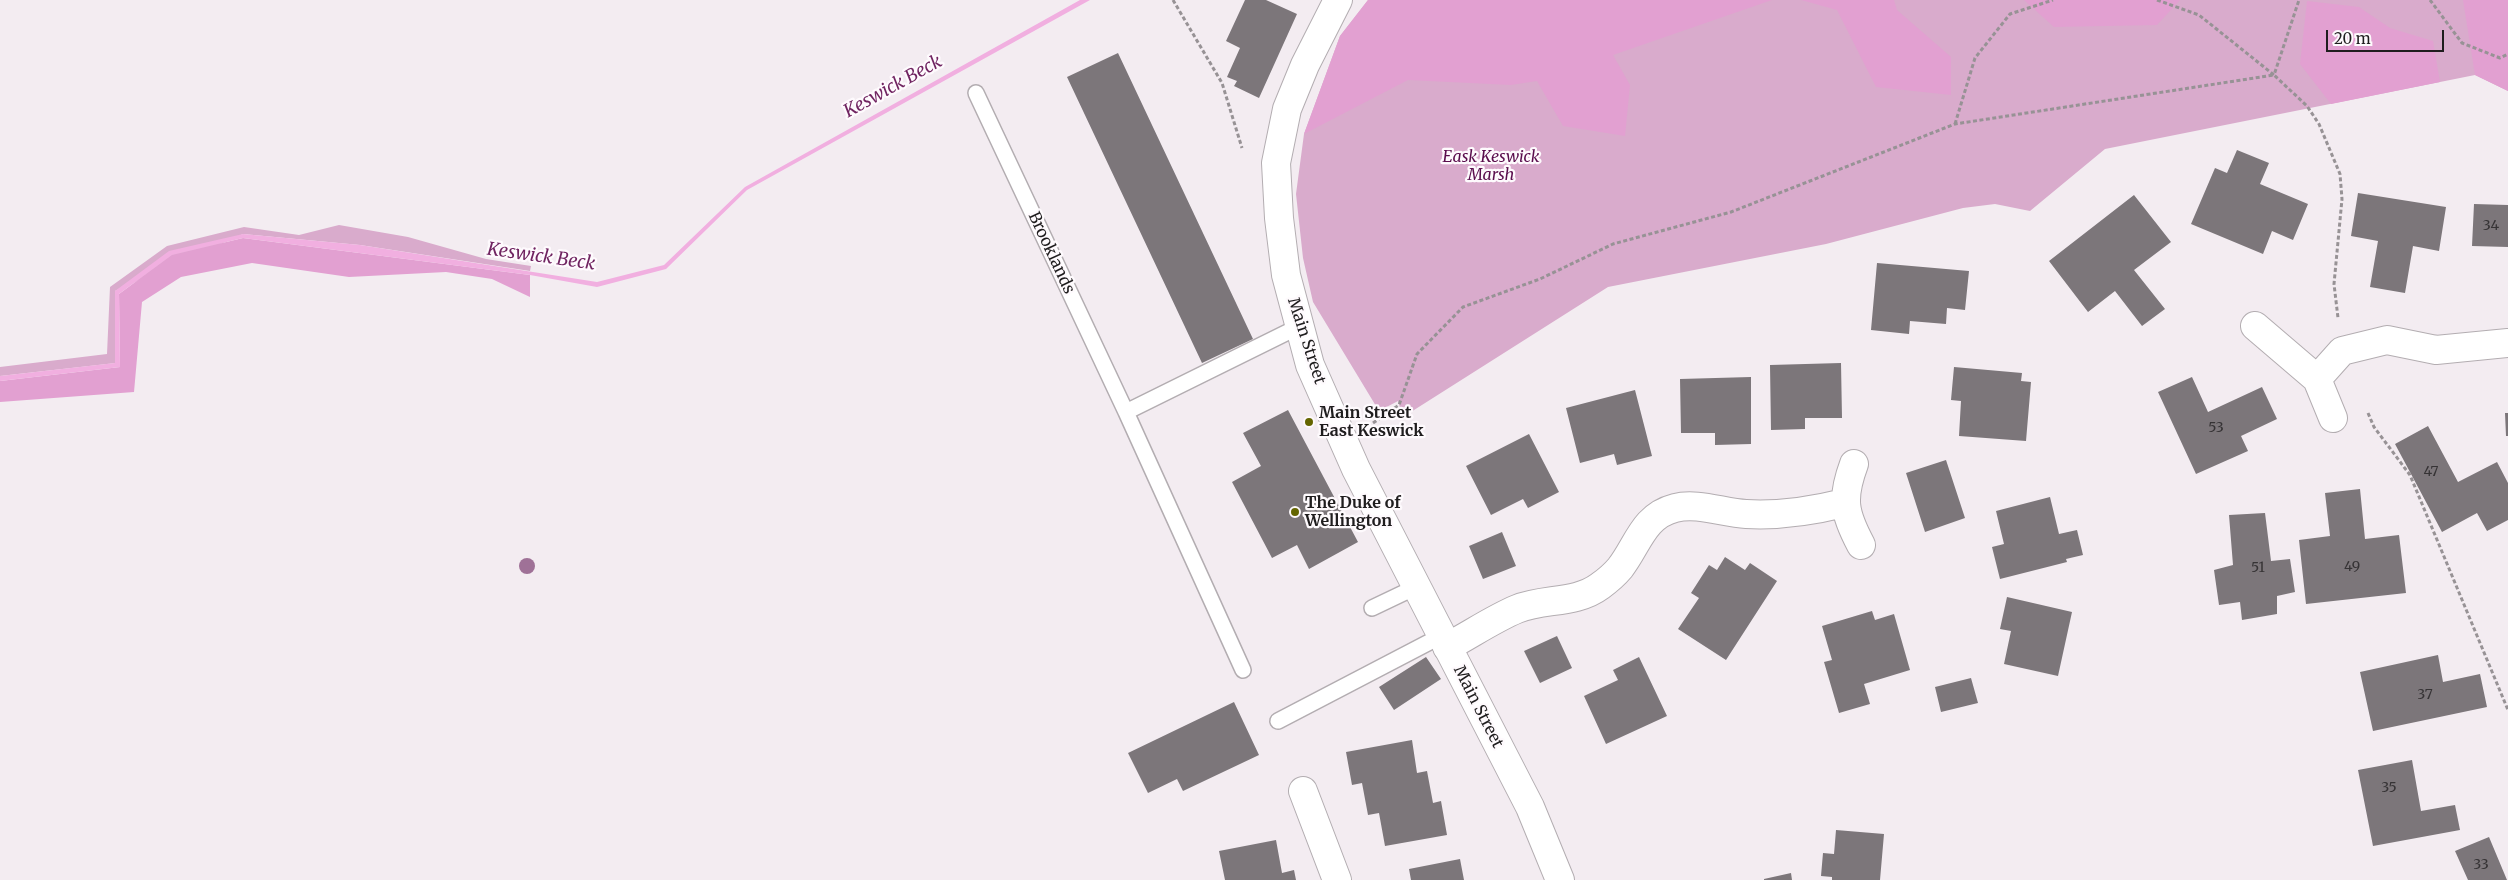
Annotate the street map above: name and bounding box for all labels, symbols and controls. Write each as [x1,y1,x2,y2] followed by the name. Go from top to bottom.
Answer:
[2328,20,2446,52] scale bar
[2334,29,2371,48] text: 20 m
[840,51,946,123] water label: Keswick Beck
[1443,147,1539,185] park label: Eask Keswick Marsh
[1024,209,1078,297] street label: Brooklands
[2483,218,2499,234] house number: 34
[486,239,596,275] water label: Keswick Beck
[1283,295,1329,387] street label: Main Street
[1319,403,1424,441] place label: Main Street East Keswick
[1303,416,1315,428] marker: Main Street East Keswick
[2208,420,2224,436] house number: 53
[2423,464,2439,480] house number: 47
[1305,493,1401,531] place label: The Duke of Wellington
[1289,506,1301,518] marker: The Duke of Wellington
[2344,559,2360,575] house number: 49
[2251,560,2265,576] house number: 51
[1449,663,1507,751] street label: Main Street
[2417,687,2433,703] house number: 37
[2381,780,2397,796] house number: 35
[2473,857,2489,873] house number: 33

